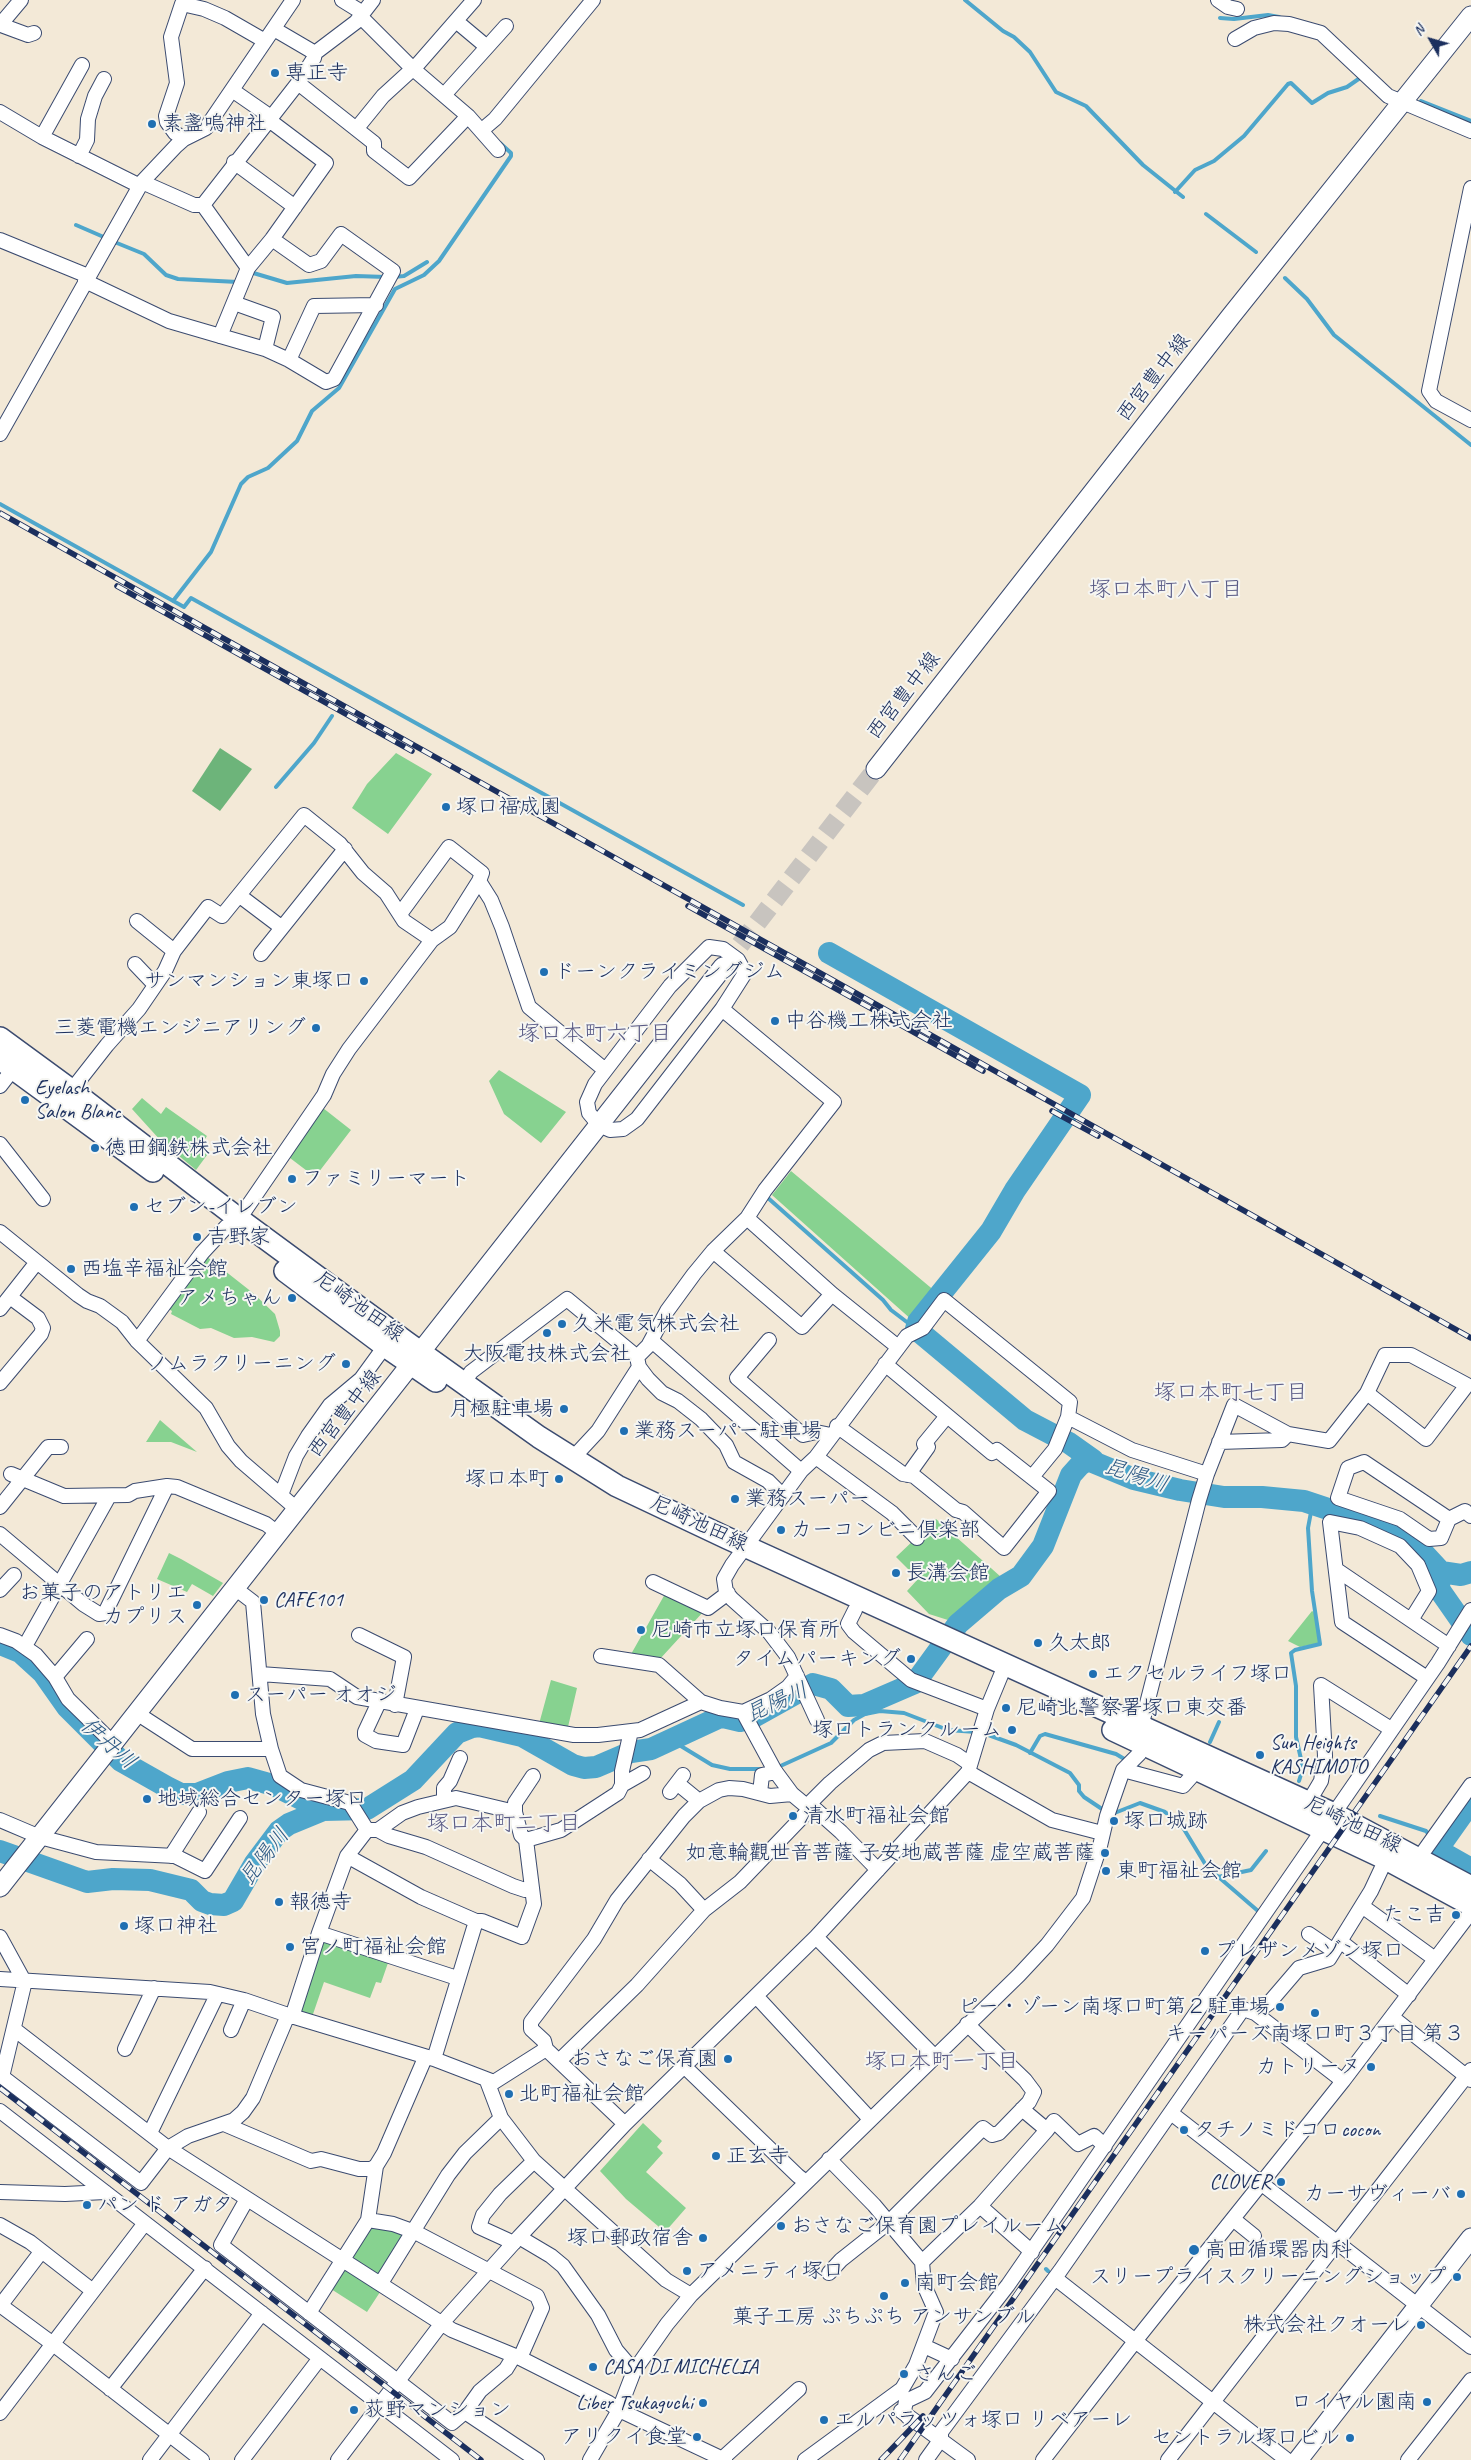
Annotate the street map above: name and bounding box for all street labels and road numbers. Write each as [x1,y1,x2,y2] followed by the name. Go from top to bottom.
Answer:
[1112,329,1196,427] street label: 西宮豊中線
[862,647,946,745] street label: 西宮豊中線
[309,1266,409,1348] street label: 尼崎池田線
[303,1365,387,1463] street label: 西宮豊中線
[646,1490,752,1558] street label: 尼崎池田線
[1300,1791,1406,1859] street label: 尼崎池田線

